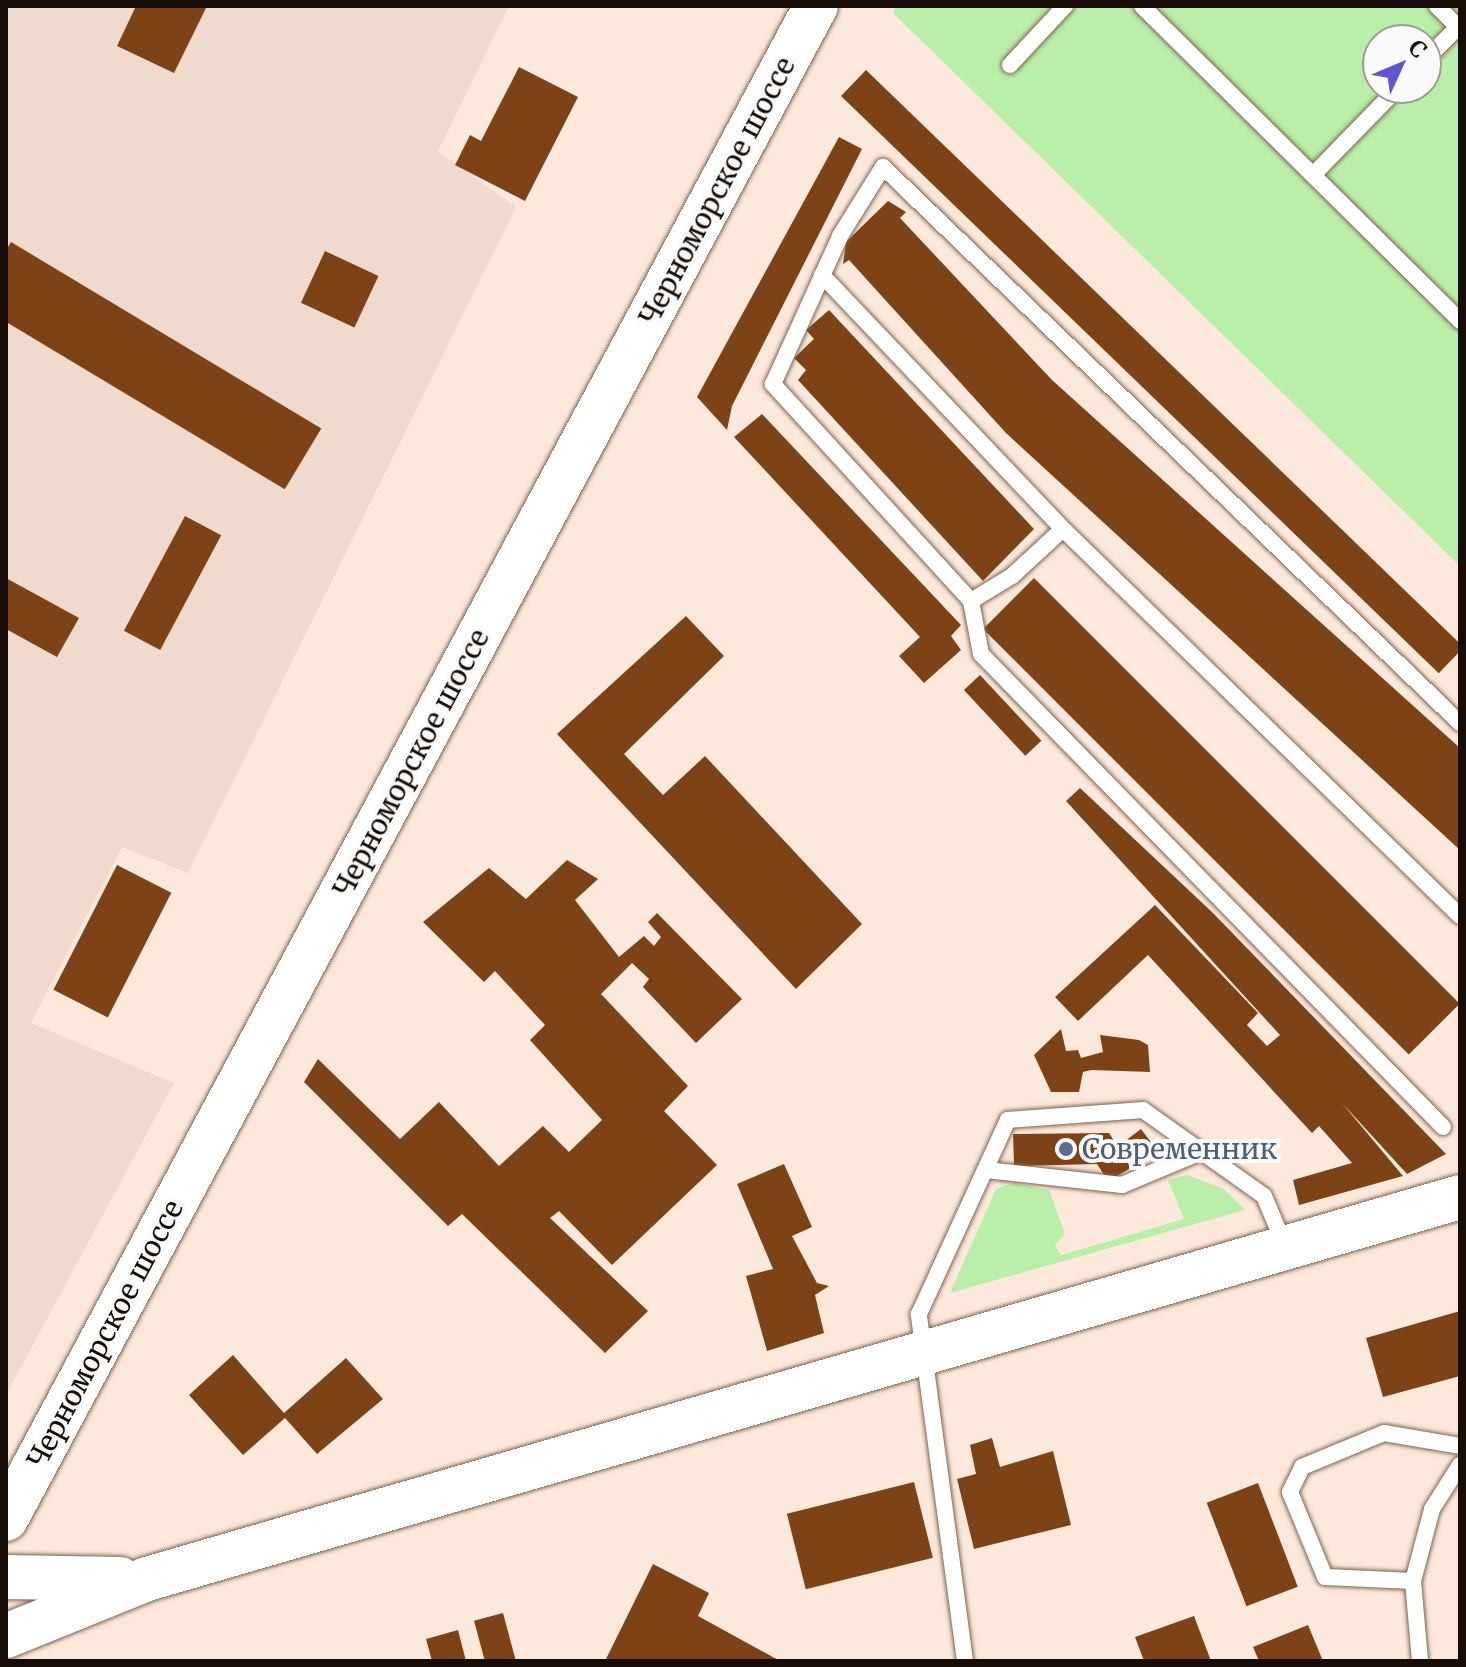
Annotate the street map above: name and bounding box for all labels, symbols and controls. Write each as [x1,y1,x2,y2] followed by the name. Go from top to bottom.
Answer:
[1362,24,1442,104] north arrow
[1403,34,1433,64] text: С
[632,51,802,331] street label: Черноморское шоссе
[326,623,496,903] street label: Черноморское шоссе
[1082,1132,1277,1166] place label: Современник
[1057,1140,1075,1158] marker: Современник
[20,1194,190,1474] street label: Черноморское шоссе

